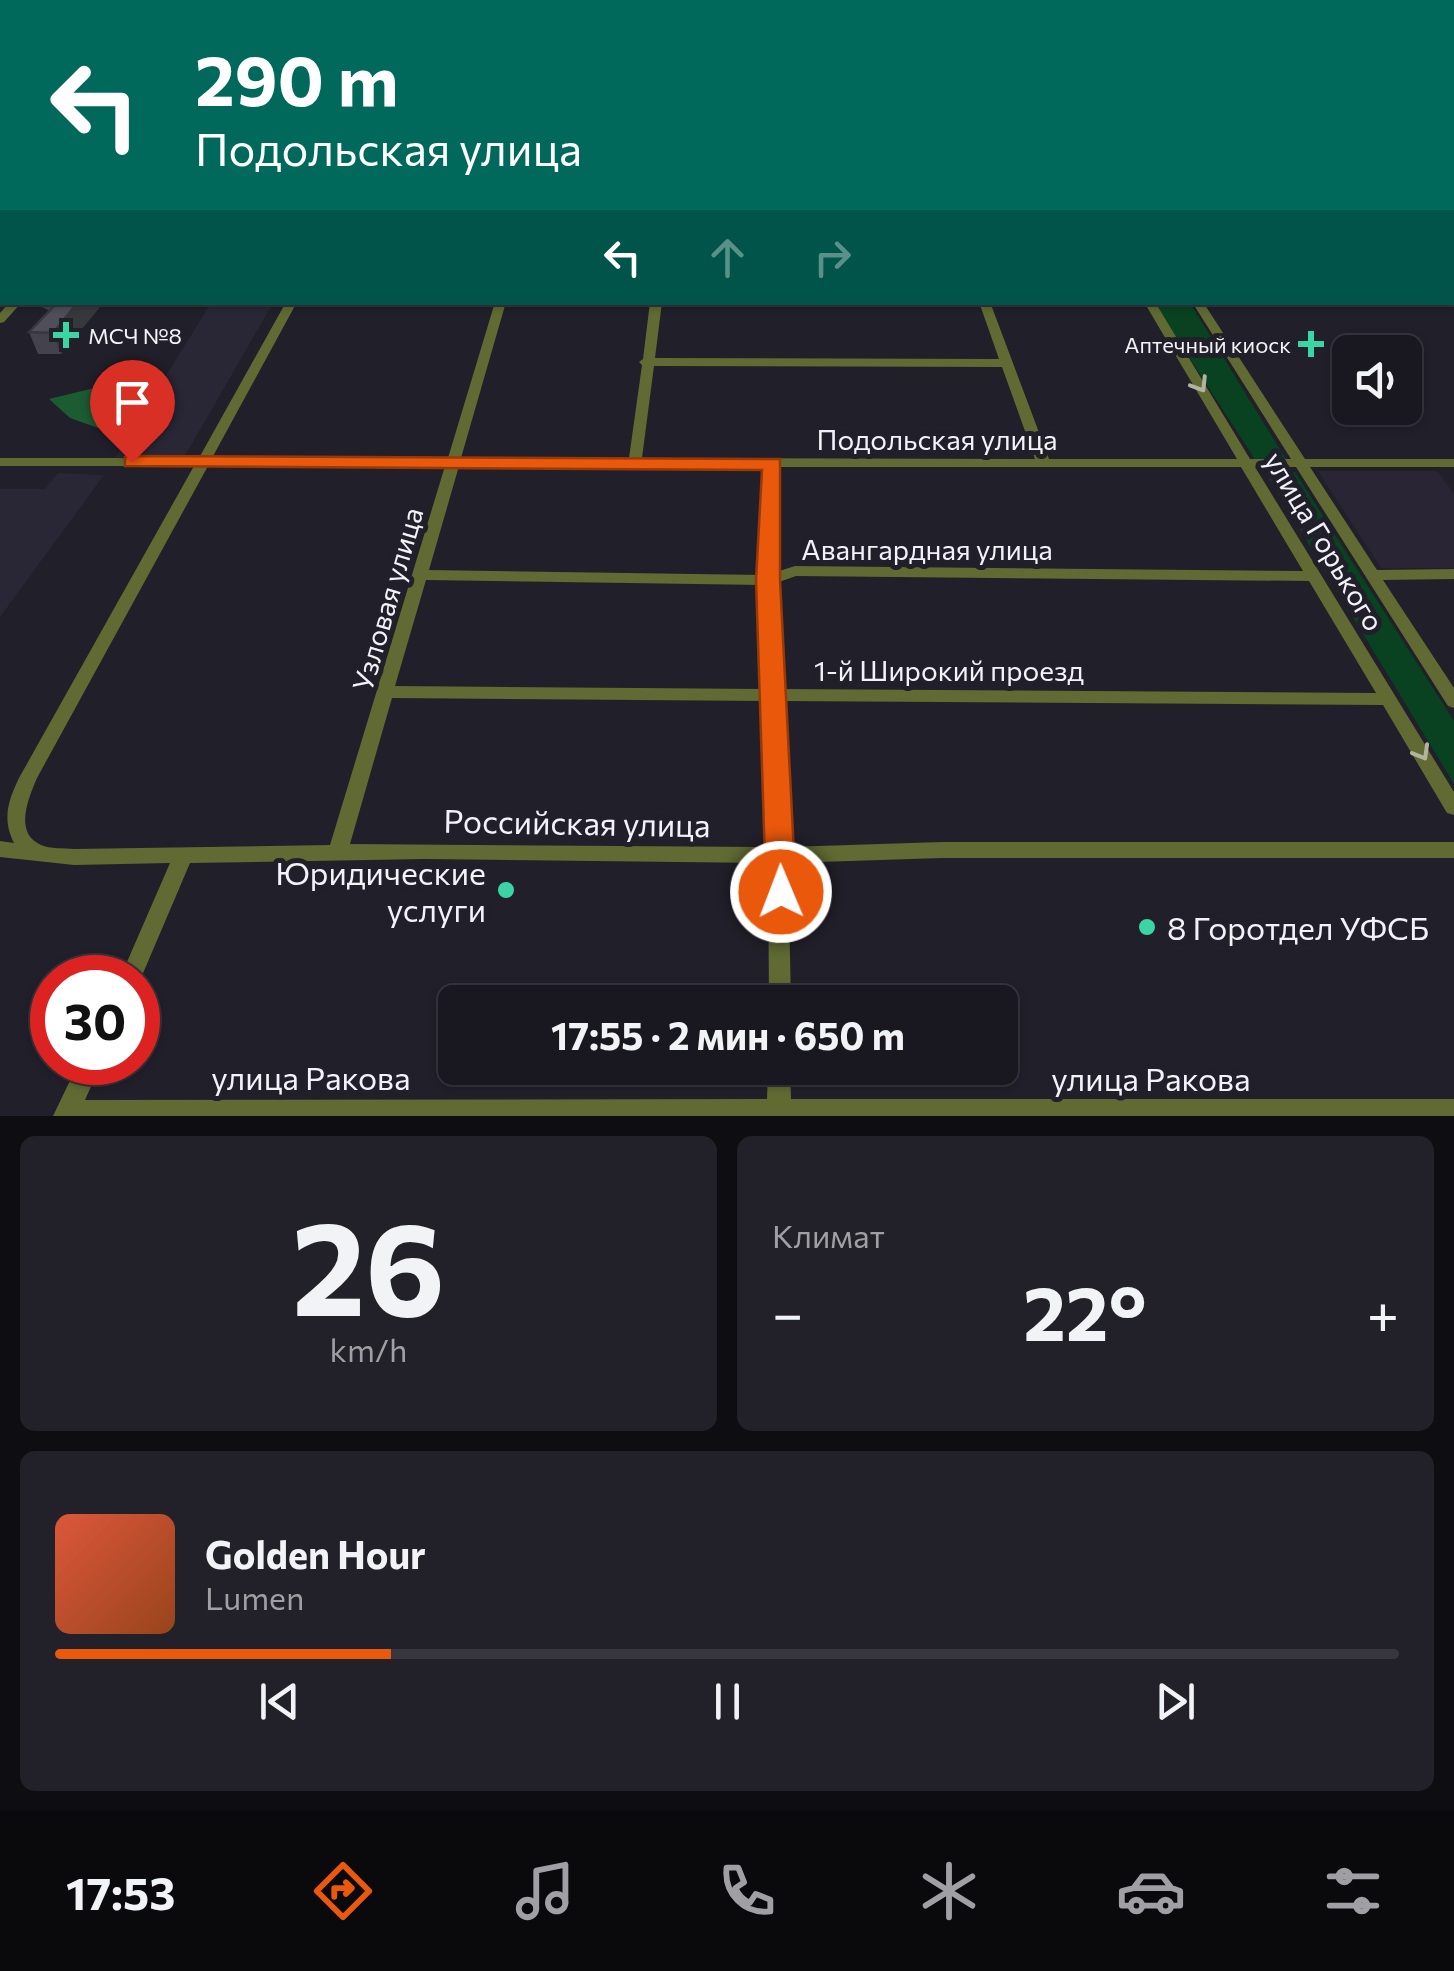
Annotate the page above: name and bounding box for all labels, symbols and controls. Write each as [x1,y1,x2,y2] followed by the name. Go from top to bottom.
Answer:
[195,35,399,120] text: 290 m
[30,40,160,170] icon: left
[195,120,582,175] text: Подольская улица
[595,230,650,285] icon: left
[700,230,755,285] icon: ahead
[805,230,860,285] icon: right
[53,322,79,348] marker: МСЧ №8
[88,322,182,349] place label: МСЧ №8
[1124,331,1291,358] place label: Аптечный киоск
[1300,333,1322,355] marker: Аптечный киоск
[1332,335,1422,425] map controls
[1332,335,1422,425] button: sound
[90,360,175,463] pin
[1188,374,1207,392] one-way arrow
[105,375,160,430] icon: arrive
[817,422,1057,456] street label: Подольская улица
[1258,445,1392,637] street label: улица Горького
[345,503,429,695] street label: Узловая улица
[801,532,1053,566] street label: Авангардная улица
[814,653,1084,687] street label: 1-й Широкий проезд
[1410,743,1429,761] one-way arrow
[443,800,711,844] street label: Российская улица
[729,840,833,944] position arrow
[275,852,486,929] place label: Юридические услуги
[495,879,517,901] marker: Юридические услуги
[1167,907,1429,947] place label: 8 Горотдел УФСБ
[1136,916,1158,938] marker: 8 Горотдел УФСБ
[30,955,160,1085] speed limit sign: 30
[551,1011,905,1058] text: 17:55 · 2 мин · 650 m
[211,1057,411,1097] street label: улица Ракова
[1051,1058,1251,1098] street label: улица Ракова
[292,1184,445,1343] text: 26
[772,1215,885,1255] text: Климат
[1023,1265,1147,1356] text: 22°
[772,1278,803,1345] text: −
[1367,1278,1399,1345] text: +
[330,1329,407,1369] text: km/h
[205,1530,426,1577] text: Golden Hour
[205,1577,304,1617] text: Lumen
[252,1674,307,1729] icon: previous
[700,1674,755,1729] icon: pause
[1148,1674,1203,1729] icon: next
[308,1856,378,1926] icon: directions
[510,1856,580,1926] icon: music
[712,1856,782,1926] icon: phone
[914,1856,984,1926] icon: climate
[1116,1856,1186,1926] icon: car
[1318,1856,1388,1926] icon: filters
[66,1864,175,1919] text: 17:53

